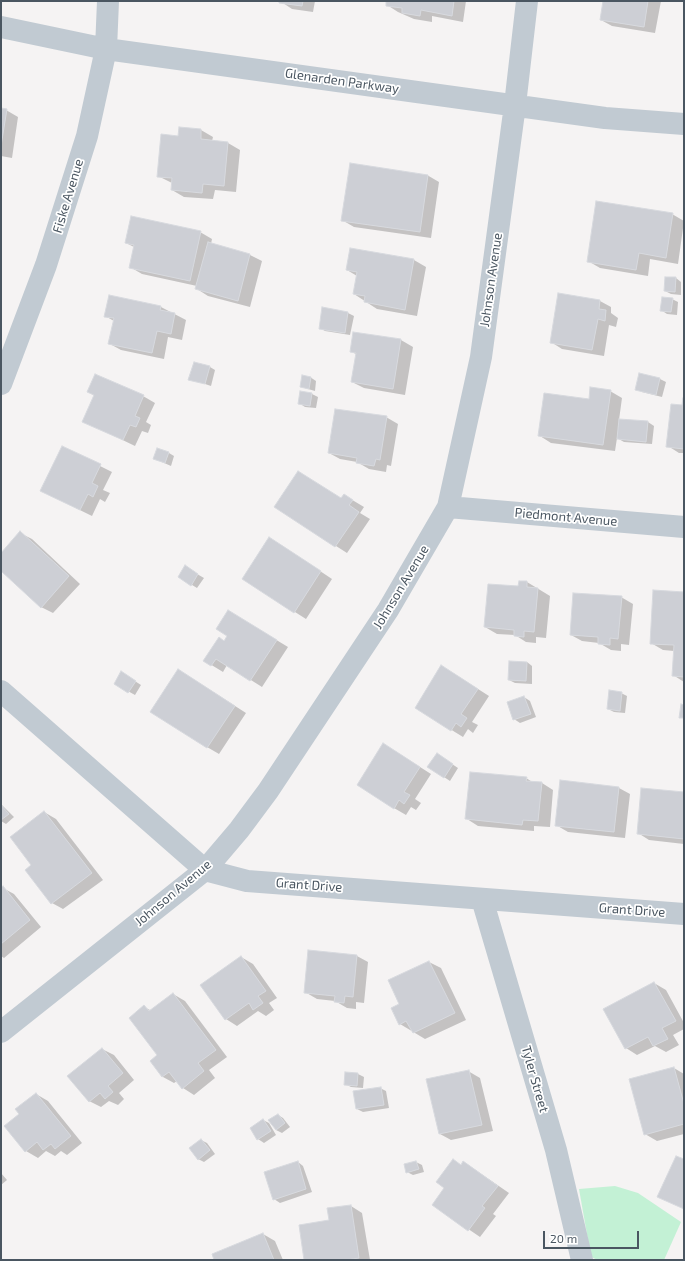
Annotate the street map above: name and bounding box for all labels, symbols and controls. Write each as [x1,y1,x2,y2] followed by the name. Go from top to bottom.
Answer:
[284,65,400,97] street label: Glenarden Parkway
[49,157,87,235] street label: Fiske Avenue
[477,232,505,328] street label: Johnson Avenue
[514,505,618,529] street label: Piedmont Avenue
[370,542,432,632] street label: Johnson Avenue
[132,857,214,929] street label: Johnson Avenue
[275,875,343,895] street label: Grant Drive
[598,900,666,920] street label: Grant Drive
[518,1044,552,1114] street label: Tyler Street
[545,1223,641,1249] scale bar
[550,1231,577,1245] text: 20 m

